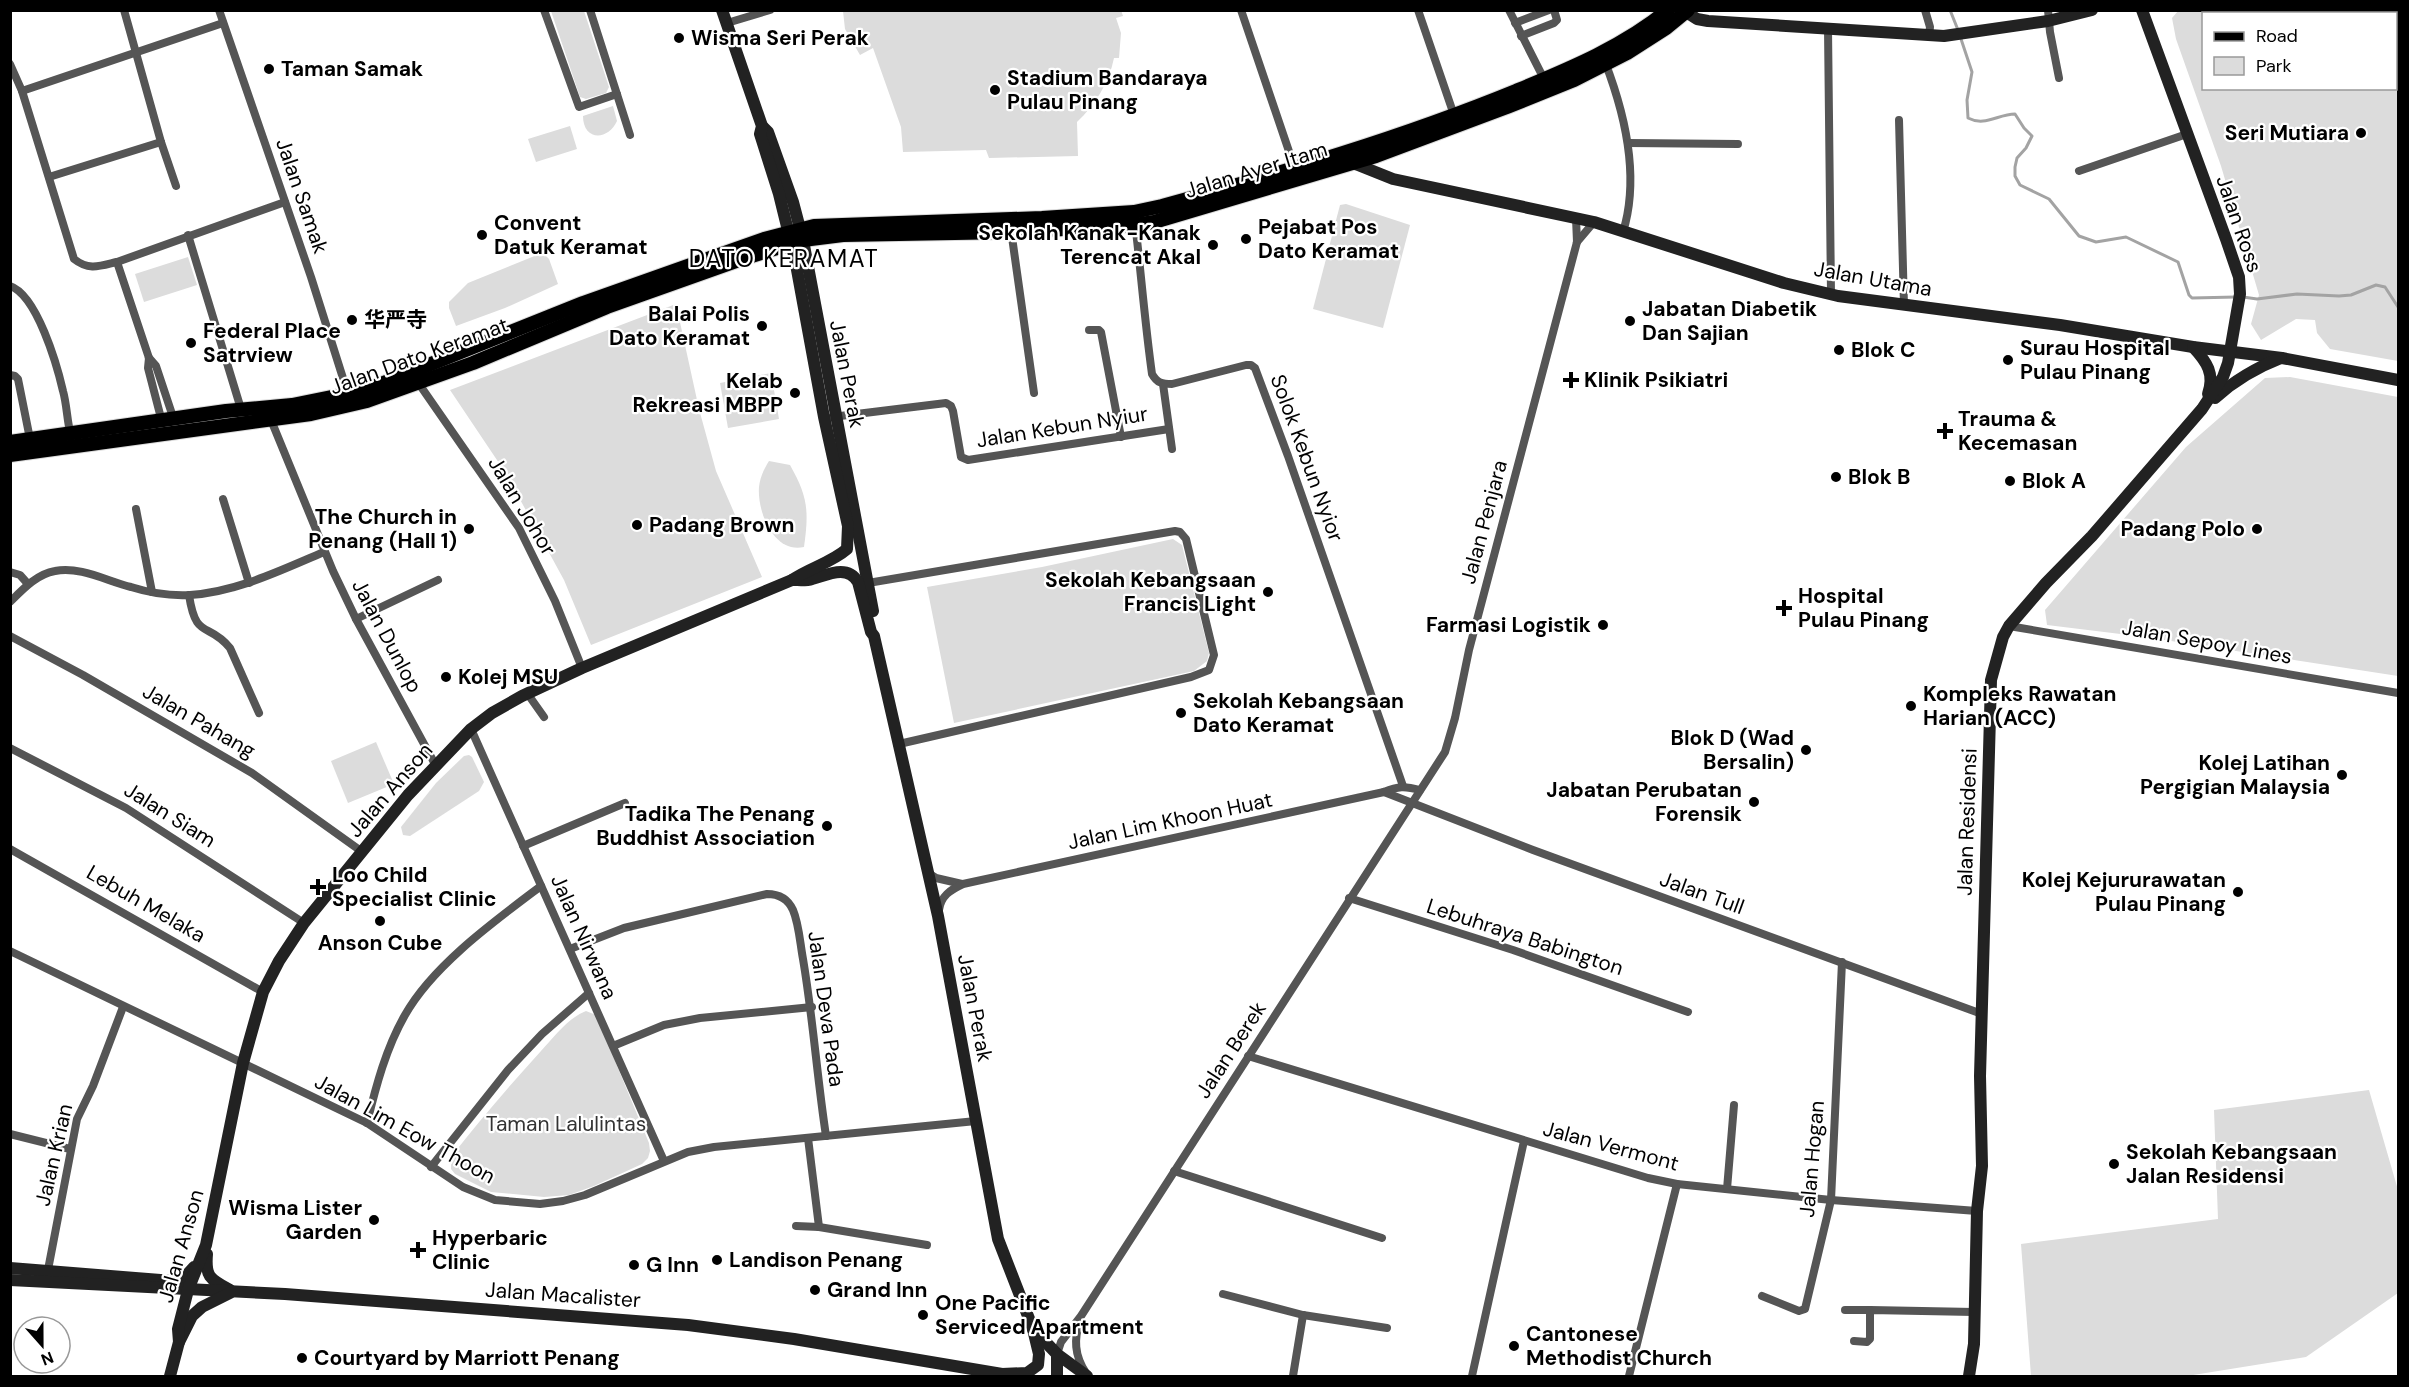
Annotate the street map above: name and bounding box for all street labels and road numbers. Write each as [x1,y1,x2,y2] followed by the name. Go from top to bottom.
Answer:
[269,135,335,258] street label: Jalan Samak
[1181,135,1331,205] street label: Jalan Ayer Itam
[2209,172,2269,276] street label: Jalan Ross
[1812,255,1934,303] street label: Jalan Utama
[326,311,512,401] street label: Jalan Dato Keramat
[823,318,871,431] street label: Jalan Perak
[1264,371,1350,546] street label: Solok Kebun Nyior
[974,400,1150,454] street label: Jalan Kebun Nyiur
[481,451,563,561] street label: Jalan Johor
[1454,457,1514,587] street label: Jalan Penjara
[345,574,429,698] street label: Jalan Dunlop
[2120,613,2294,671] street label: Jalan Sepoy Lines
[137,677,261,765] street label: Jalan Pahang
[341,737,439,843] street label: Jalan Anson
[1950,748,1984,896] street label: Jalan Residensi
[119,776,221,854] street label: Jalan Siam
[1065,786,1275,856] street label: Jalan Lim Khoon Huat
[81,859,211,949] street label: Lebuh Melaka
[1656,865,1748,921] street label: Jalan Tull
[544,870,624,1004] street label: Jalan Nirwana
[1423,892,1627,982] street label: Lebuhraya Babington
[801,929,851,1089] street label: Jalan Deva Pada
[951,952,999,1065] street label: Jalan Perak
[1189,996,1273,1104] street label: Jalan Berek
[310,1068,500,1190] street label: Jalan Lim Eow Thoon
[1793,1099,1831,1219] street label: Jalan Hogan
[29,1101,79,1209] street label: Jalan Krian
[1540,1114,1682,1178] street label: Jalan Vermont
[151,1186,211,1306] street label: Jalan Anson
[484,1276,642,1314] street label: Jalan Macalister

